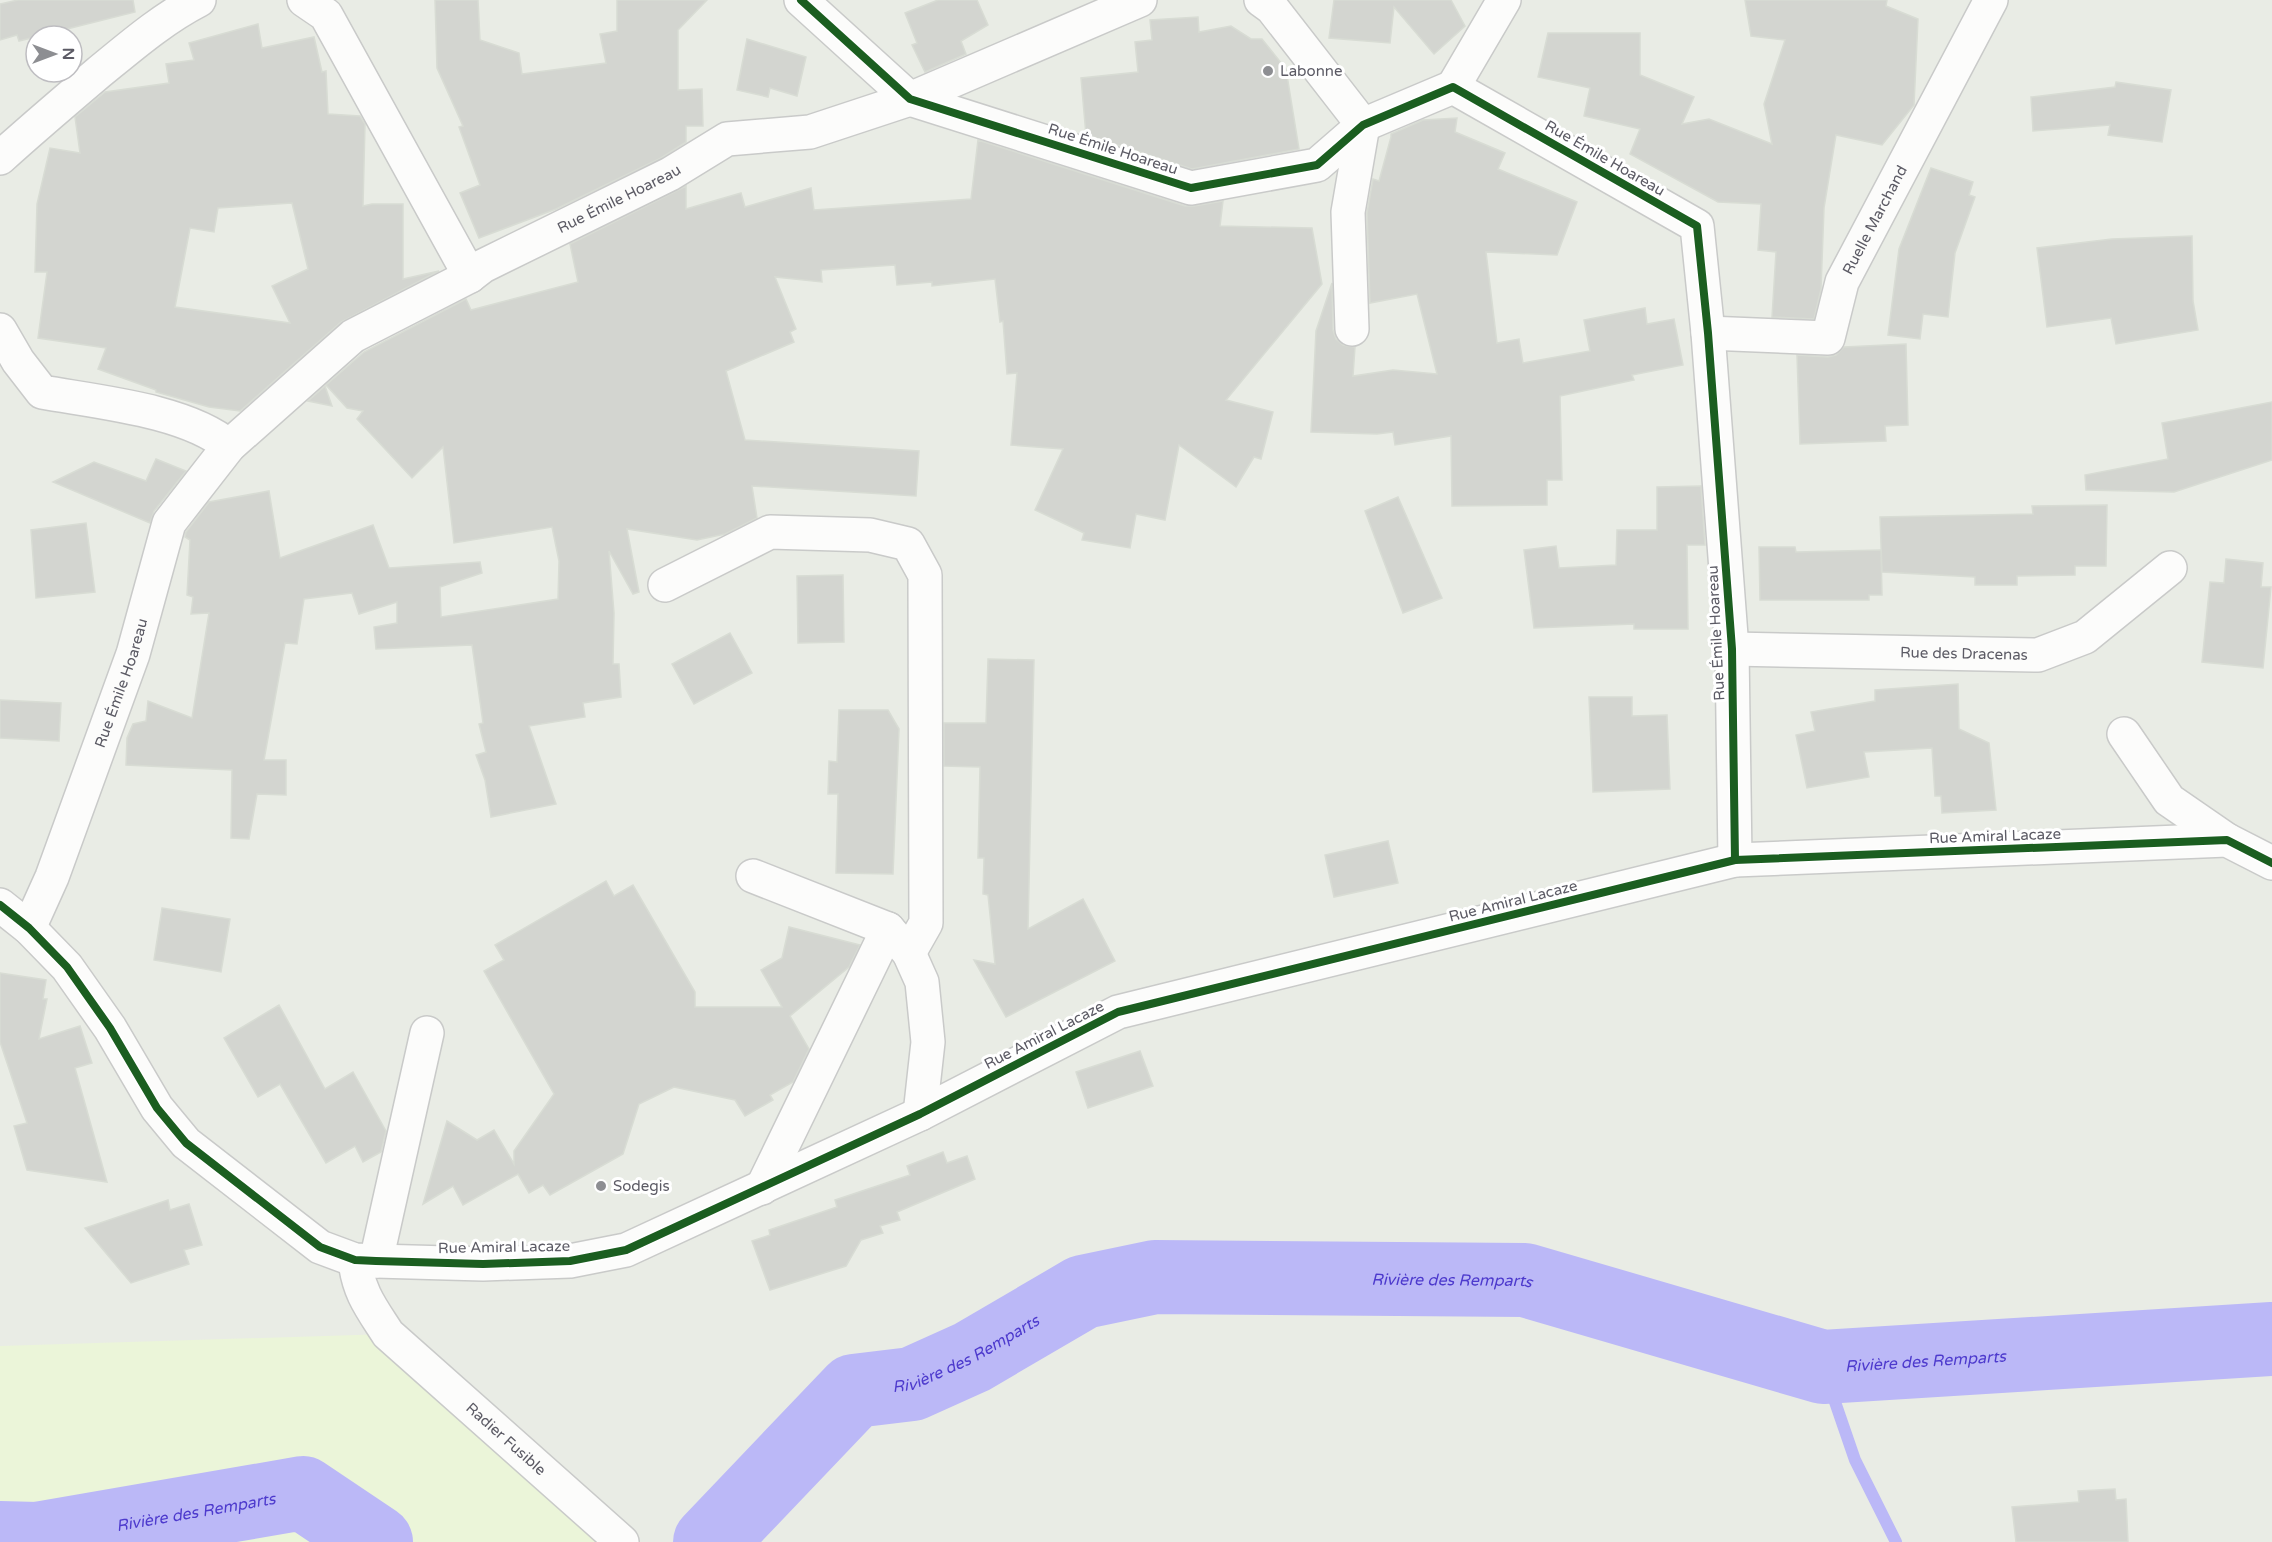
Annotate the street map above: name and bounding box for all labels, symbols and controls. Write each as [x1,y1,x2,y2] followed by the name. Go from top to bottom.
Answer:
[24,24,84,84] north arrow
[58,48,78,60] text: N
[1280,62,1342,80] place label: Labonne
[1261,64,1275,78] marker: Labonne
[1542,116,1668,200] street label: Rue Émile Hoareau
[1046,120,1180,178] street label: Rue Émile Hoareau
[554,161,684,237] street label: Rue Émile Hoareau
[1839,162,1911,278] street label: Ruelle Marchand
[1703,565,1729,701] street label: Rue Émile Hoareau
[91,616,151,750] street label: Rue Émile Hoareau
[1900,643,2028,664] street label: Rue des Dracenas
[1929,825,2061,847] street label: Rue Amiral Lacaze
[1447,876,1579,926] street label: Rue Amiral Lacaze
[981,997,1107,1073] street label: Rue Amiral Lacaze
[613,1177,670,1195] place label: Sodegis
[594,1179,608,1193] marker: Sodegis
[438,1237,570,1257] street label: Rue Amiral Lacaze
[1371,1270,1536,1293] water label: Rivière des Remparts
[891,1310,1044,1397] water label: Rivière des Remparts
[1844,1347,2008,1377] water label: Rivière des Remparts
[462,1399,550,1479] street label: Radier Fusible
[115,1489,278,1536] water label: Rivière des Remparts

